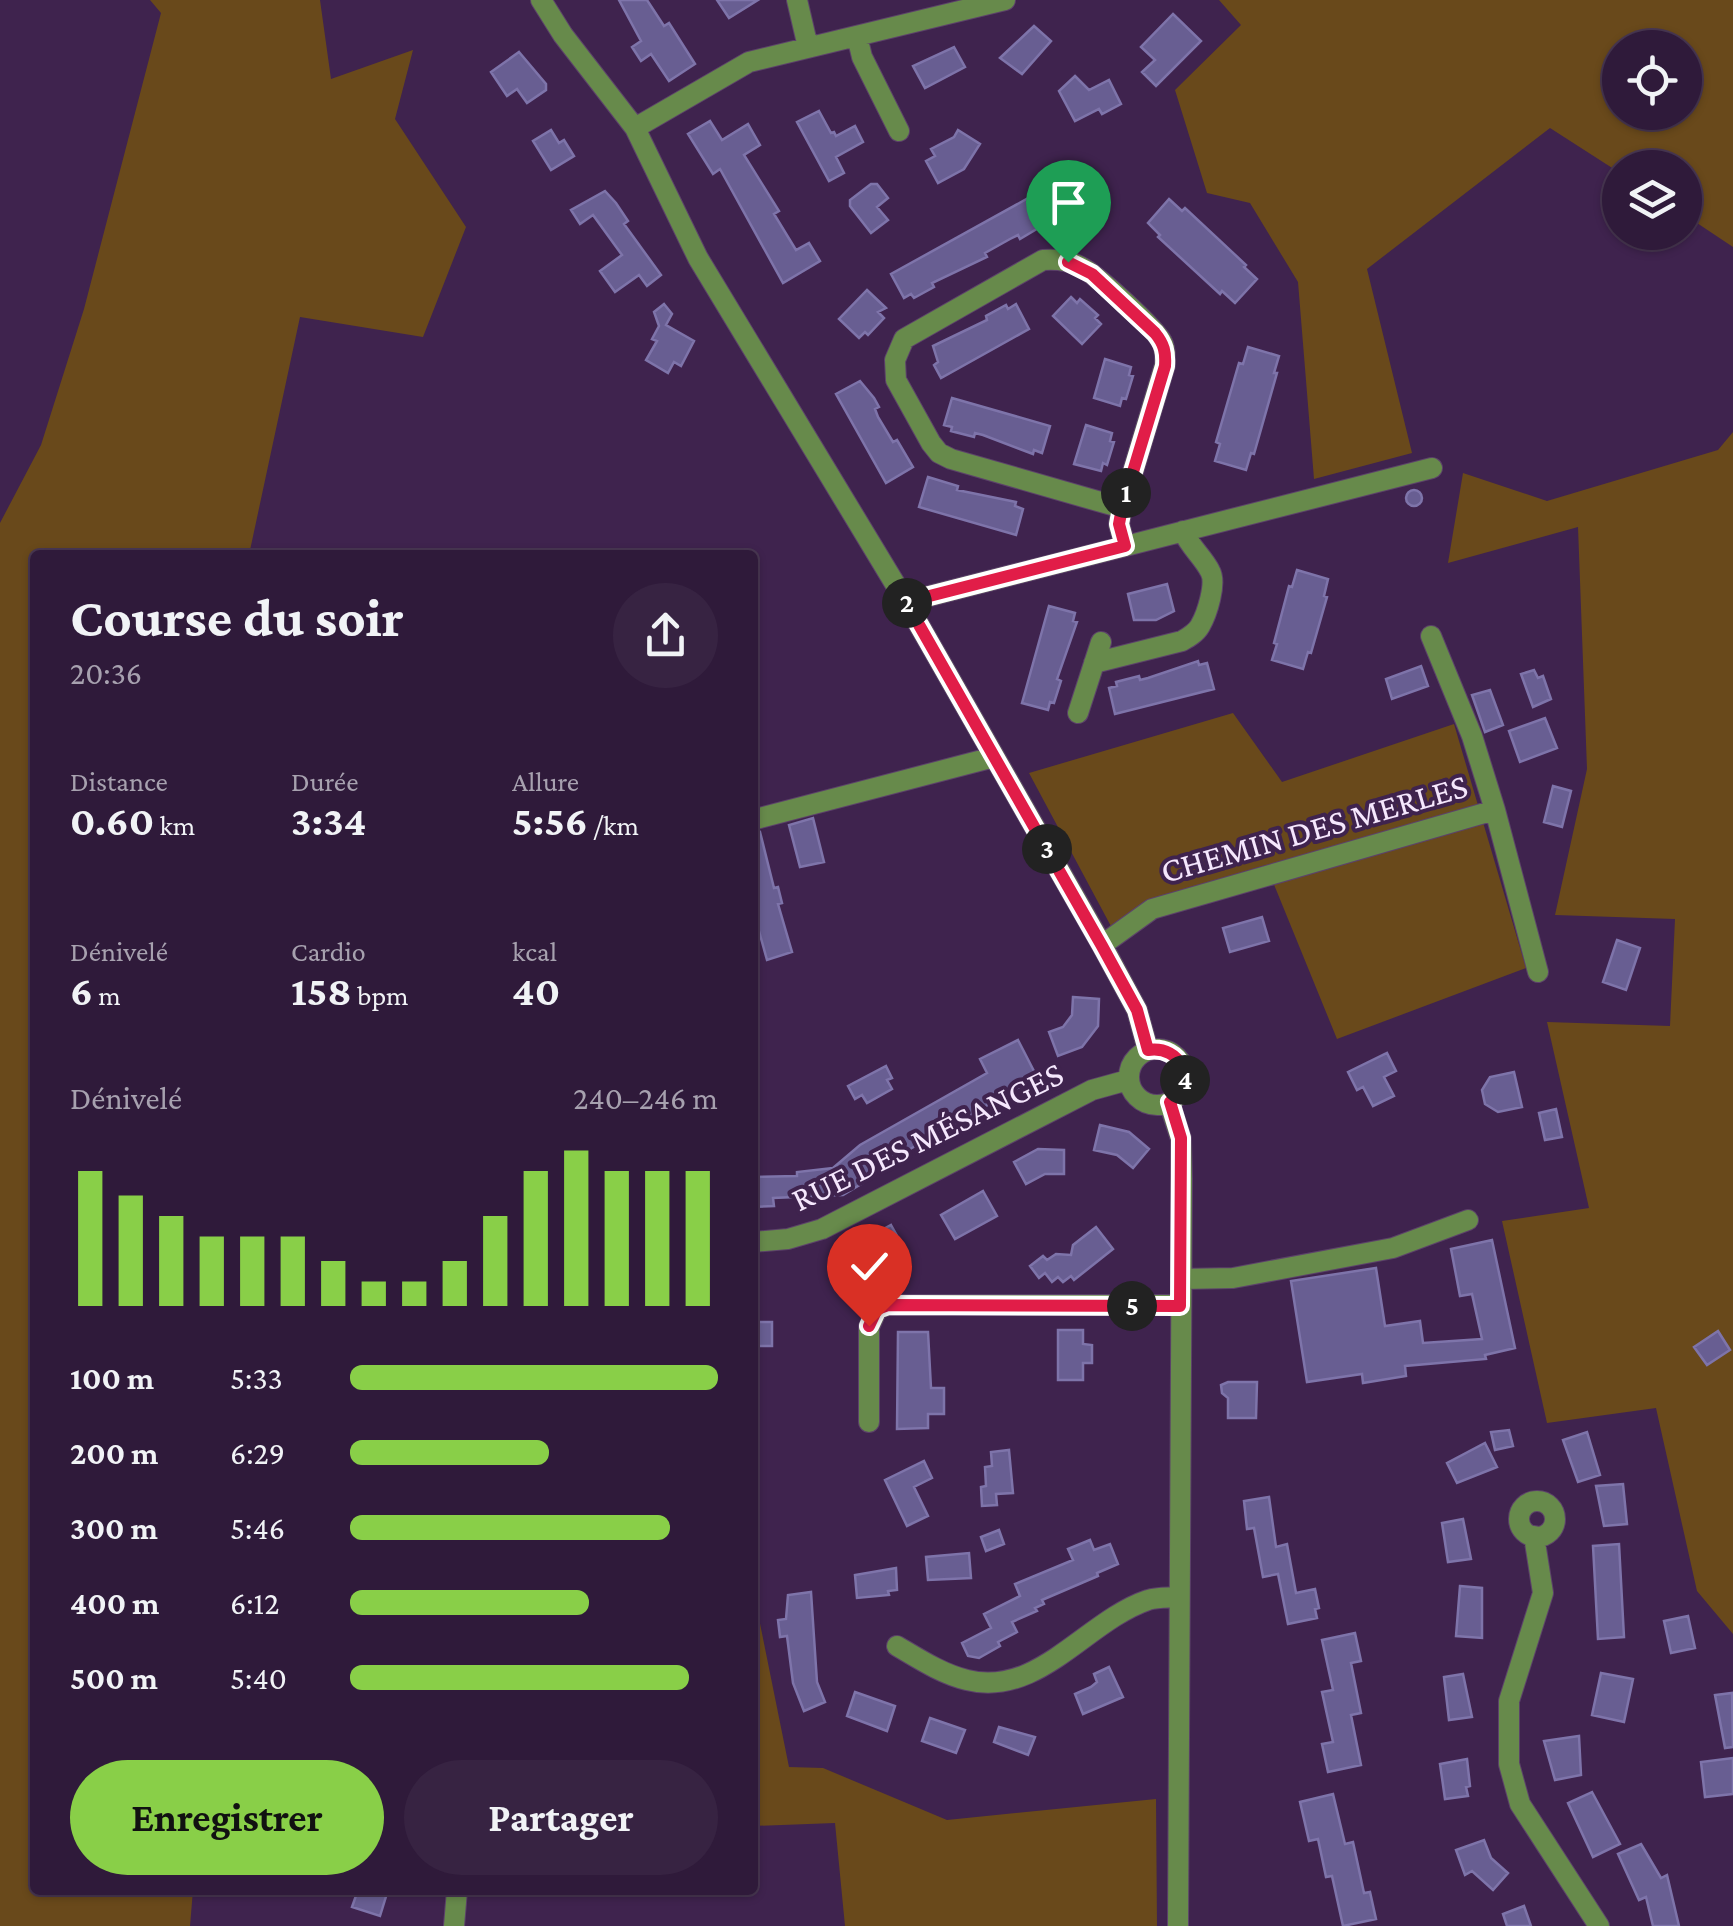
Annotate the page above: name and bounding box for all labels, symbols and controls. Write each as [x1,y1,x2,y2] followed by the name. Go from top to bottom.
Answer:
[1602,30,1702,250] map controls
[1602,30,1702,130] button: locate
[1602,150,1702,250] button: layers
[1026,160,1111,263] pin
[1041,175,1096,230] icon: arrive
[1101,468,1151,518] pin: 1
[1121,477,1131,508] text: 1
[882,578,932,628] pin: 2
[613,583,718,688] button: share
[70,587,404,648] text: Course du soir
[900,587,914,618] text: 2
[70,655,142,691] text: 20:36
[70,766,168,797] text: Distance
[291,766,358,797] text: Durée
[512,766,579,797] text: Allure
[1156,766,1472,891] street label: CHEMIN DES MERLES
[70,797,154,844] text: 0.60
[291,797,366,844] text: 3:34
[512,797,588,844] text: 5:56
[154,810,195,841] text: km
[588,810,639,841] text: /km
[1022,824,1072,874] pin: 3
[1040,833,1054,864] text: 3
[70,936,168,967] text: Dénivelé
[291,936,366,967] text: Cardio
[512,936,557,967] text: kcal
[70,967,93,1014] text: 6
[291,967,352,1014] text: 158
[512,967,560,1014] text: 40
[93,980,121,1011] text: m
[352,980,409,1011] text: bpm
[785,1054,1069,1219] street label: RUE DES MÉSANGES
[1160,1055,1210,1105] pin: 4
[1177,1064,1193,1095] text: 4
[70,1080,182,1116] text: Dénivelé
[573,1080,718,1116] text: 240–246 m
[827,1224,912,1327] pin
[842,1239,897,1294] icon: check
[1107,1281,1157,1331] pin: 5
[1125,1290,1139,1321] text: 5
[70,1360,154,1396] text: 100 m
[230,1360,283,1396] text: 5:33
[70,1435,158,1471] text: 200 m
[230,1435,285,1471] text: 6:29
[70,1510,158,1546] text: 300 m
[230,1510,285,1546] text: 5:46
[70,1585,159,1621] text: 400 m
[230,1585,279,1621] text: 6:12
[70,1660,158,1696] text: 500 m
[230,1660,287,1696] text: 5:40
[70,1760,384,1875] button: Enregistrer
[404,1760,718,1875] button: Partager

